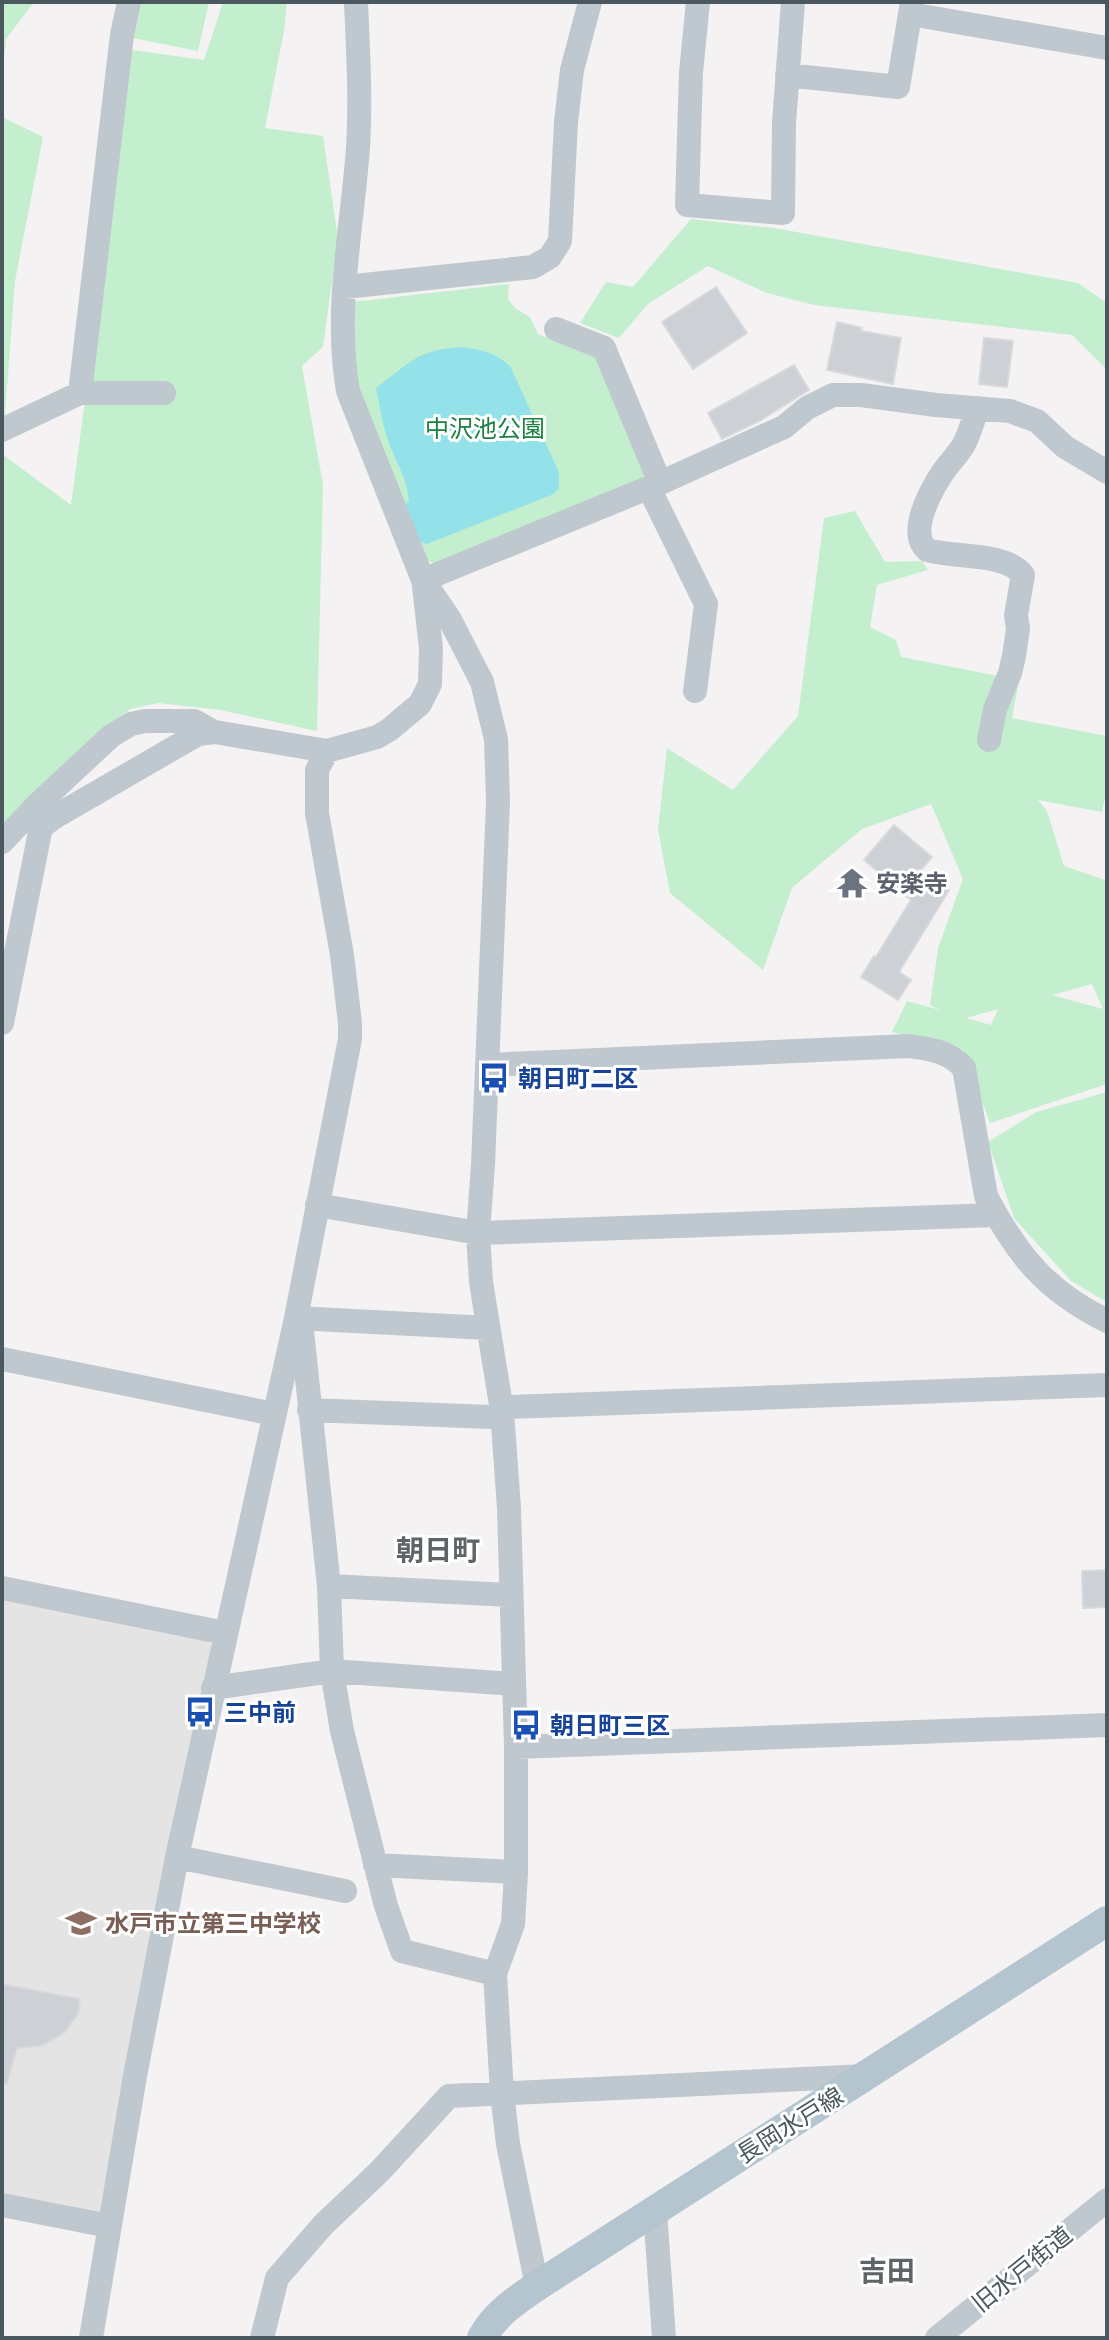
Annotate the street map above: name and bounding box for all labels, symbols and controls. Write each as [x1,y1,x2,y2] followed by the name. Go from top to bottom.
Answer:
[425,413,545,444] park label: 中沢池公園
[835,866,869,900] temple icon: 安楽寺
[876,868,948,899] place label: 安楽寺
[477,1061,511,1095] bus stop icon: 朝日町二区
[518,1063,638,1094] place label: 朝日町二区
[396,1532,480,1569] district label: 朝日町
[183,1695,217,1729] bus stop icon: 三中前
[224,1697,296,1728] place label: 三中前
[509,1708,543,1742] bus stop icon: 朝日町三区
[550,1710,670,1741] place label: 朝日町三区
[64,1906,98,1940] school or university icon: 水戸市立第三中学校
[105,1908,321,1939] place label: 水戸市立第三中学校
[731,2080,849,2170] street label: 長岡水戸線
[966,2219,1078,2319] street label: 旧水戸街道
[859,2253,915,2290] district label: 吉田

